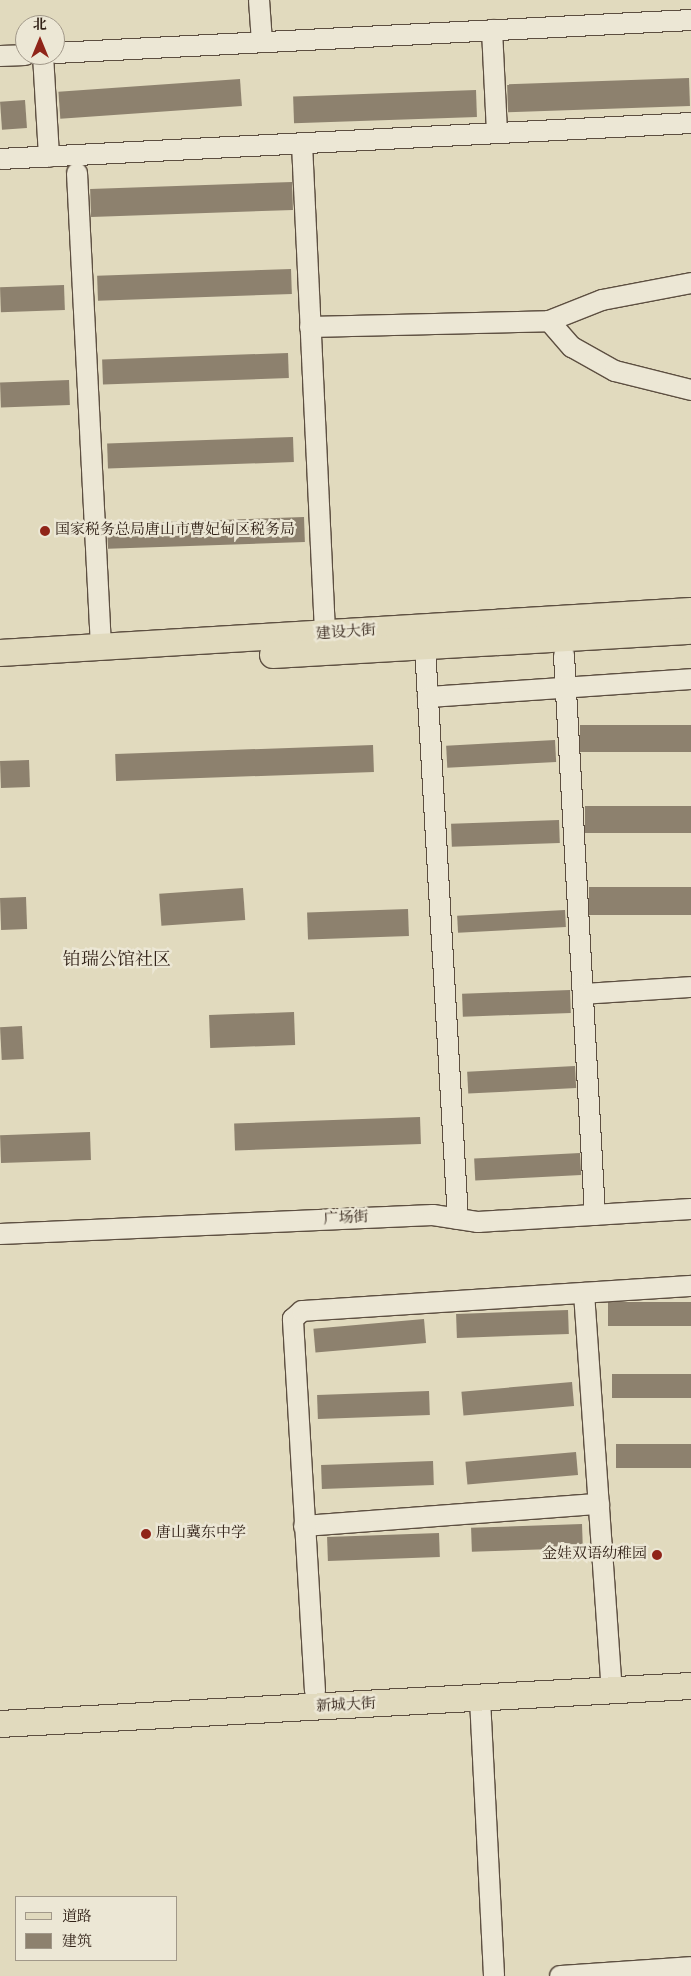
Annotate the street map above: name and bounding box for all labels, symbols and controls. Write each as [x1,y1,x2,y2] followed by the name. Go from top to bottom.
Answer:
[15,15,65,65] north arrow
[33,16,47,36] text: 北
[55,522,295,540] place label: 国家税务总局唐山市曹妃甸区税务局
[39,525,51,537] marker: 国家税务总局唐山市曹妃甸区税务局
[315,622,377,644] street label: 建设大街
[63,950,171,972] district label: 铂瑞公馆社区
[323,1209,369,1229] street label: 广场街
[156,1525,246,1543] place label: 唐山冀东中学
[140,1528,152,1540] marker: 唐山冀东中学
[542,1546,647,1564] place label: 金娃双语幼稚园
[651,1549,663,1561] marker: 金娃双语幼稚园
[316,1695,376,1717] street label: 新城大街
[15,1896,178,1961] legend
[62,1907,92,1928] text: 道路
[62,1932,92,1953] text: 建筑

